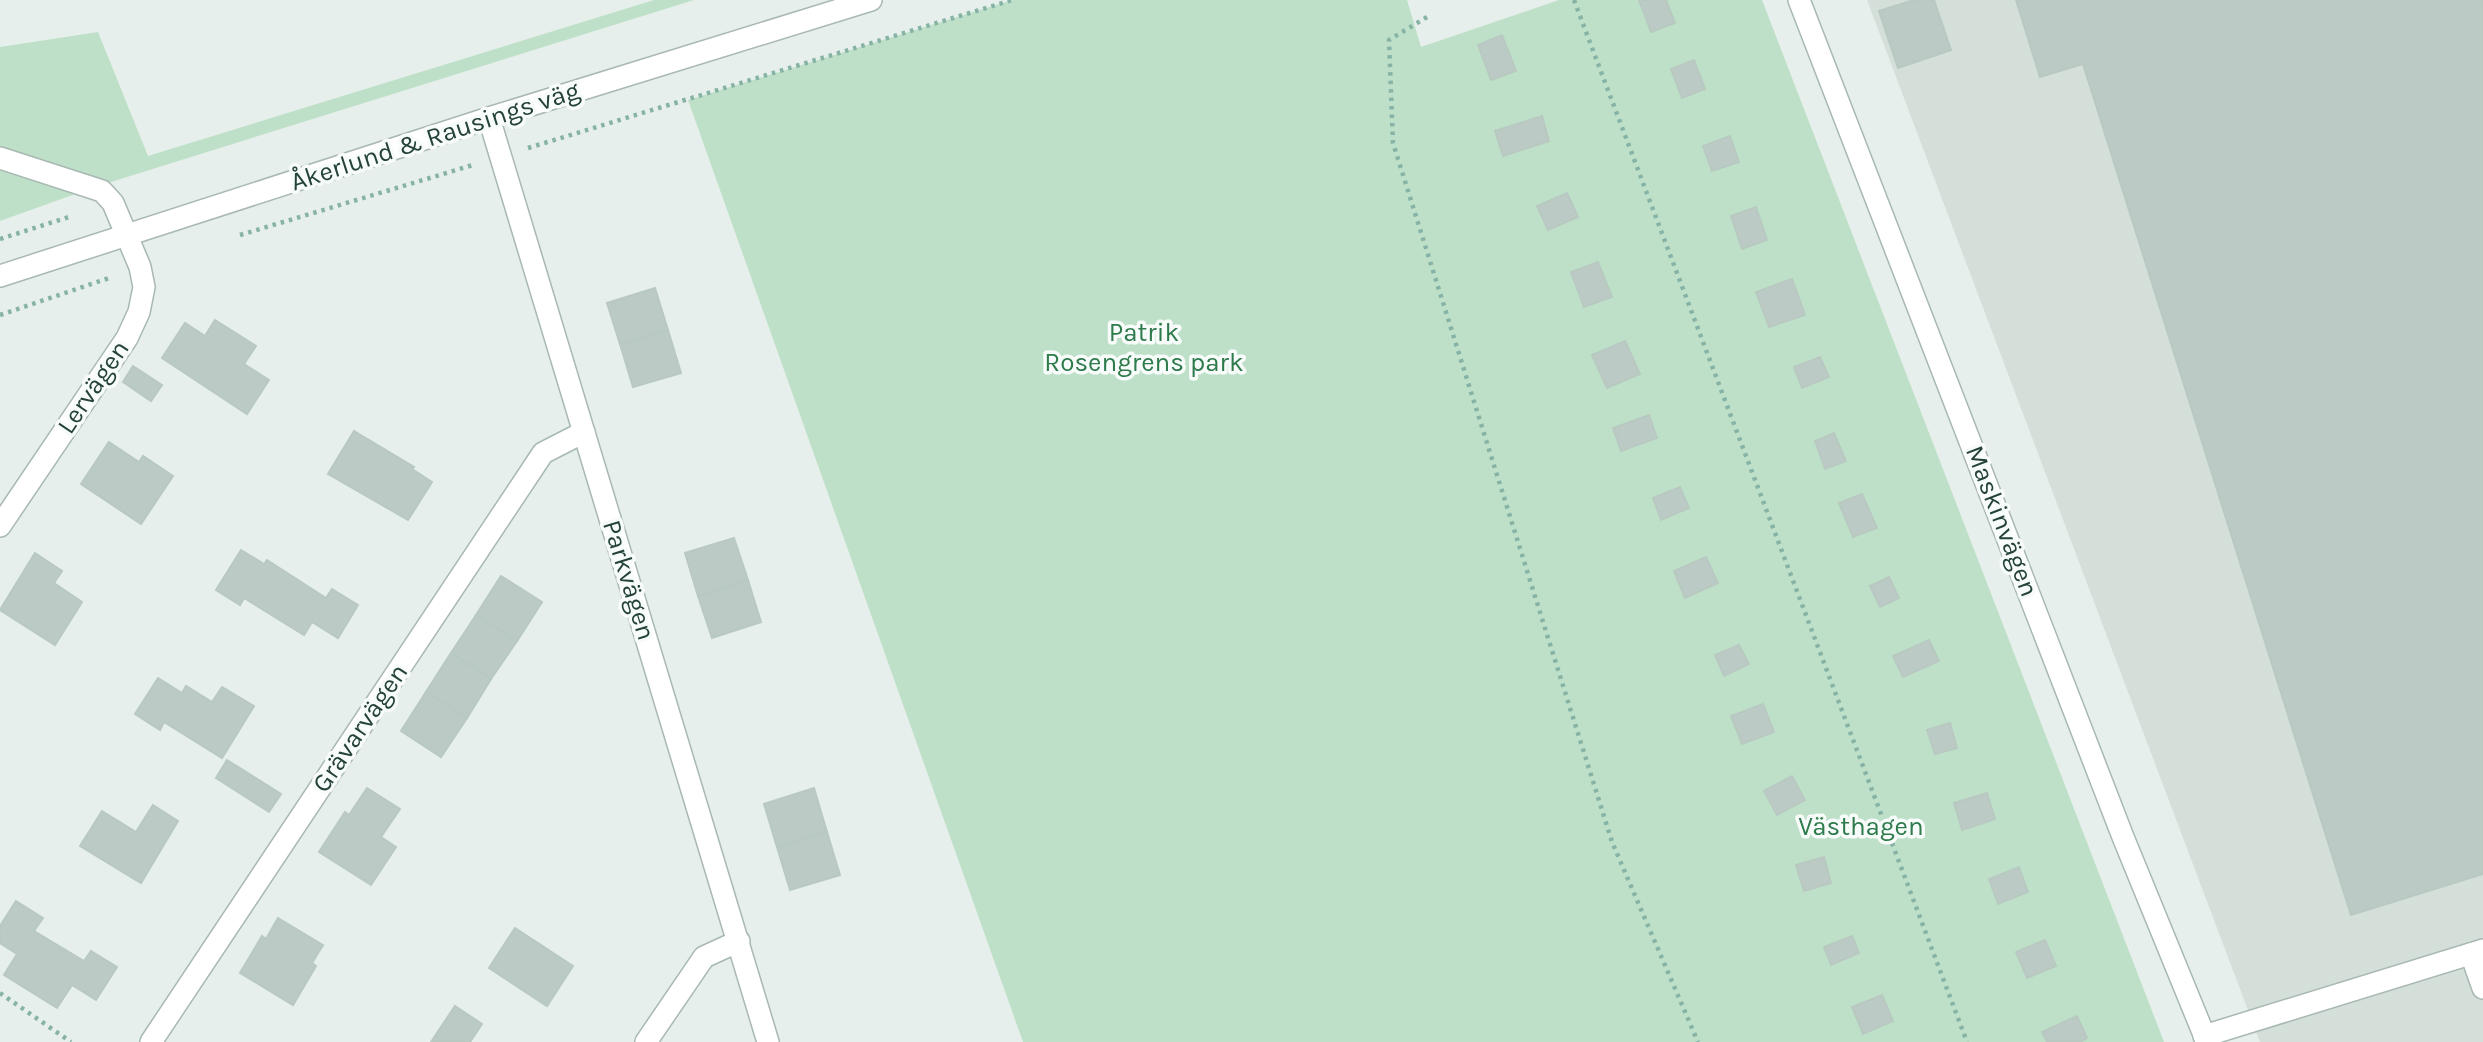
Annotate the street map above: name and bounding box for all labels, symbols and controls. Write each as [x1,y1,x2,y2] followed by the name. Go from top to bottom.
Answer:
[286,74,584,197] street label: Åkerlund & Rausings väg
[1044,317,1244,378] park label: Patrik Rosengrens park
[51,334,135,440] street label: Lervägen
[1959,441,2045,601] street label: Maskinvägen
[596,516,662,644] street label: Parkvägen
[306,658,414,798] street label: Grävarvägen
[1798,811,1924,842] park label: Västhagen

